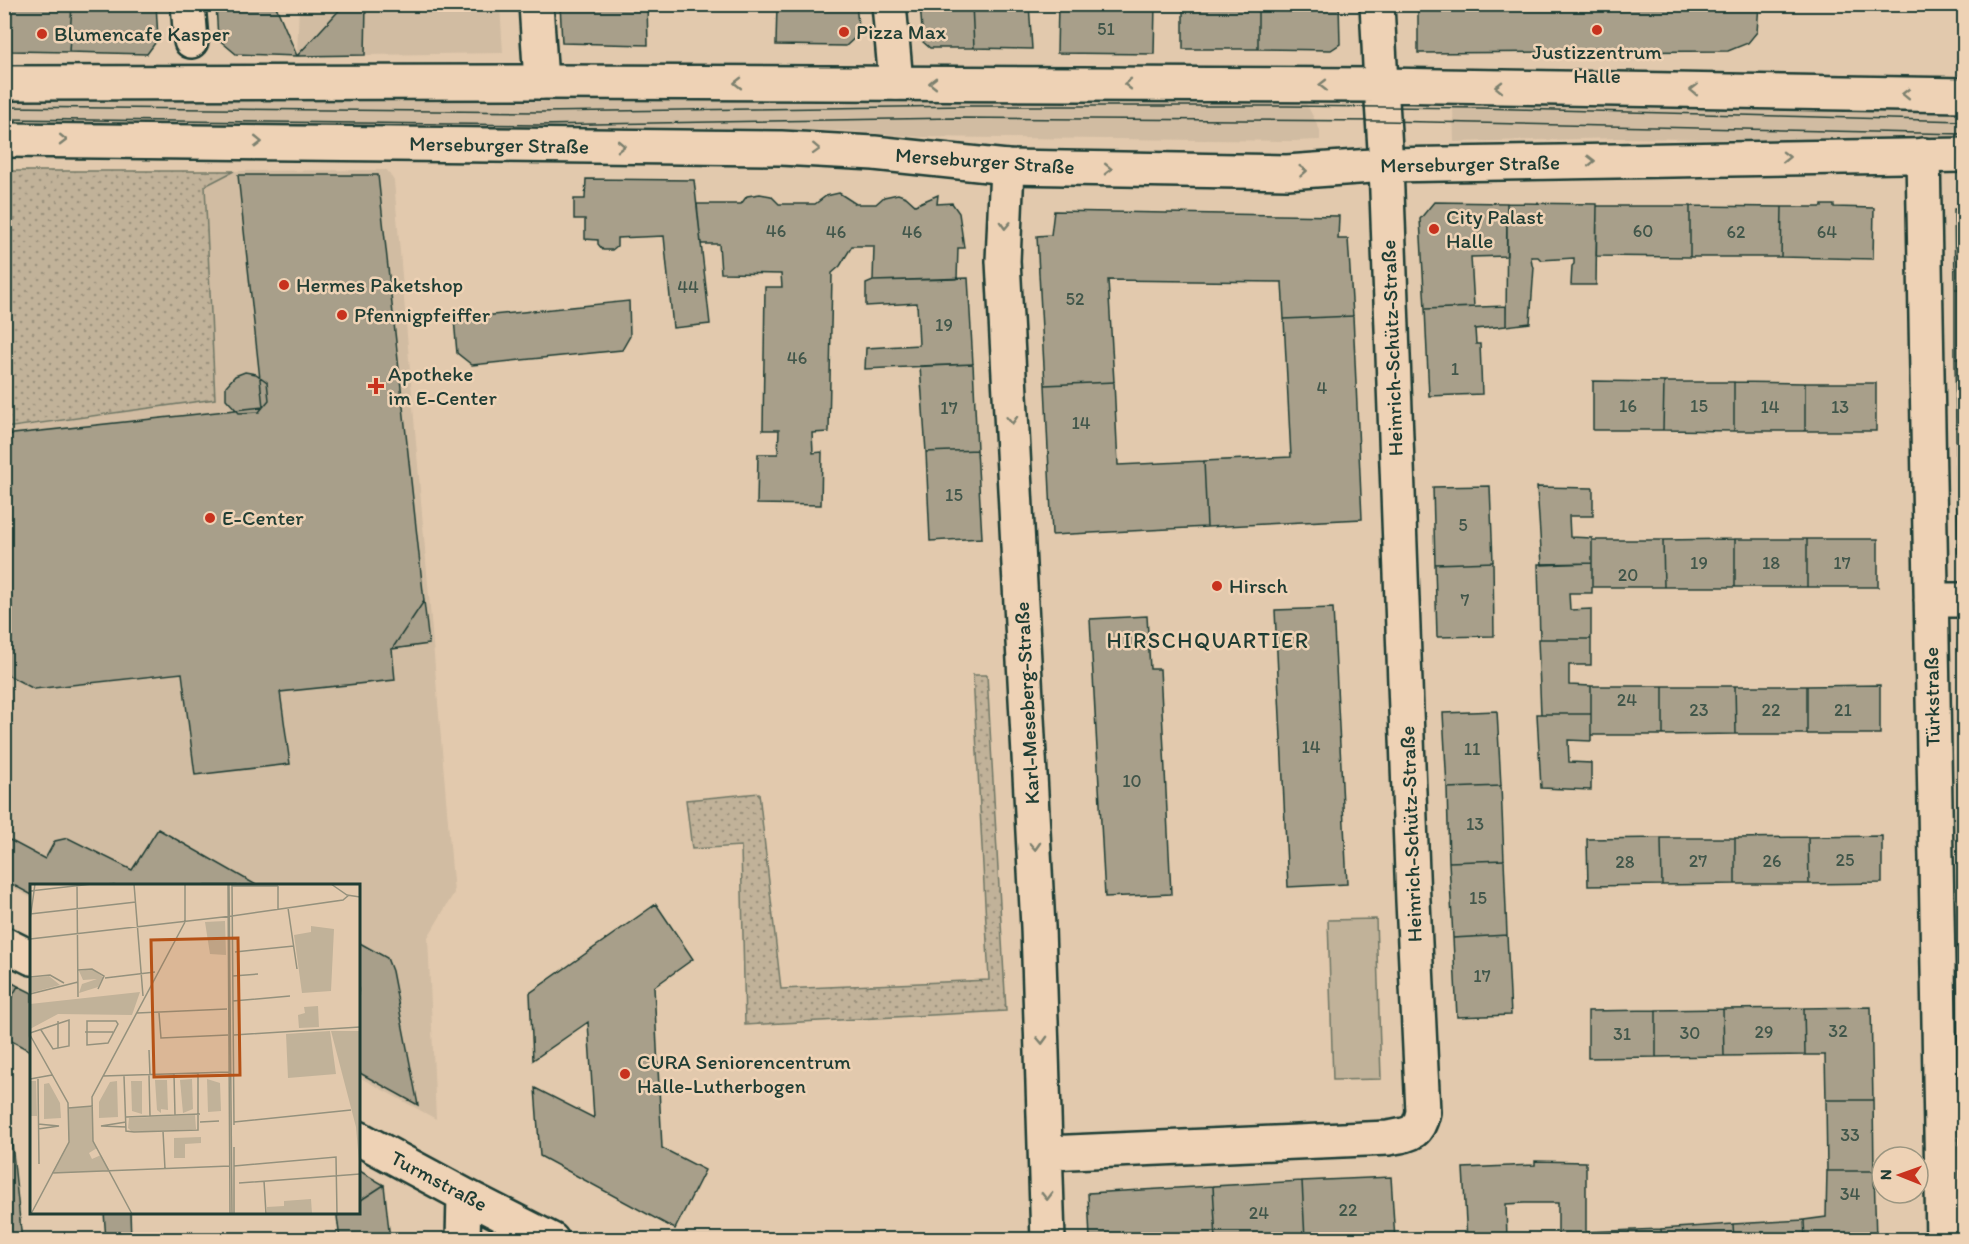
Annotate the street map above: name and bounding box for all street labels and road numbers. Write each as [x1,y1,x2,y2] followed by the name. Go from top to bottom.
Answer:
[409,130,589,159] street label: Merseburger Straße
[894,142,1076,179] street label: Merseburger Straße
[1380,149,1560,178] street label: Merseburger Straße
[1375,239,1408,457] street label: Heinrich-Schütz-Straße
[1009,601,1044,805] street label: Karl-Meseberg-Straße
[1918,647,1945,747] street label: Türkstraße
[1394,725,1427,943] street label: Heinrich-Schütz-Straße
[387,1145,492,1216] street label: Turmstraße

